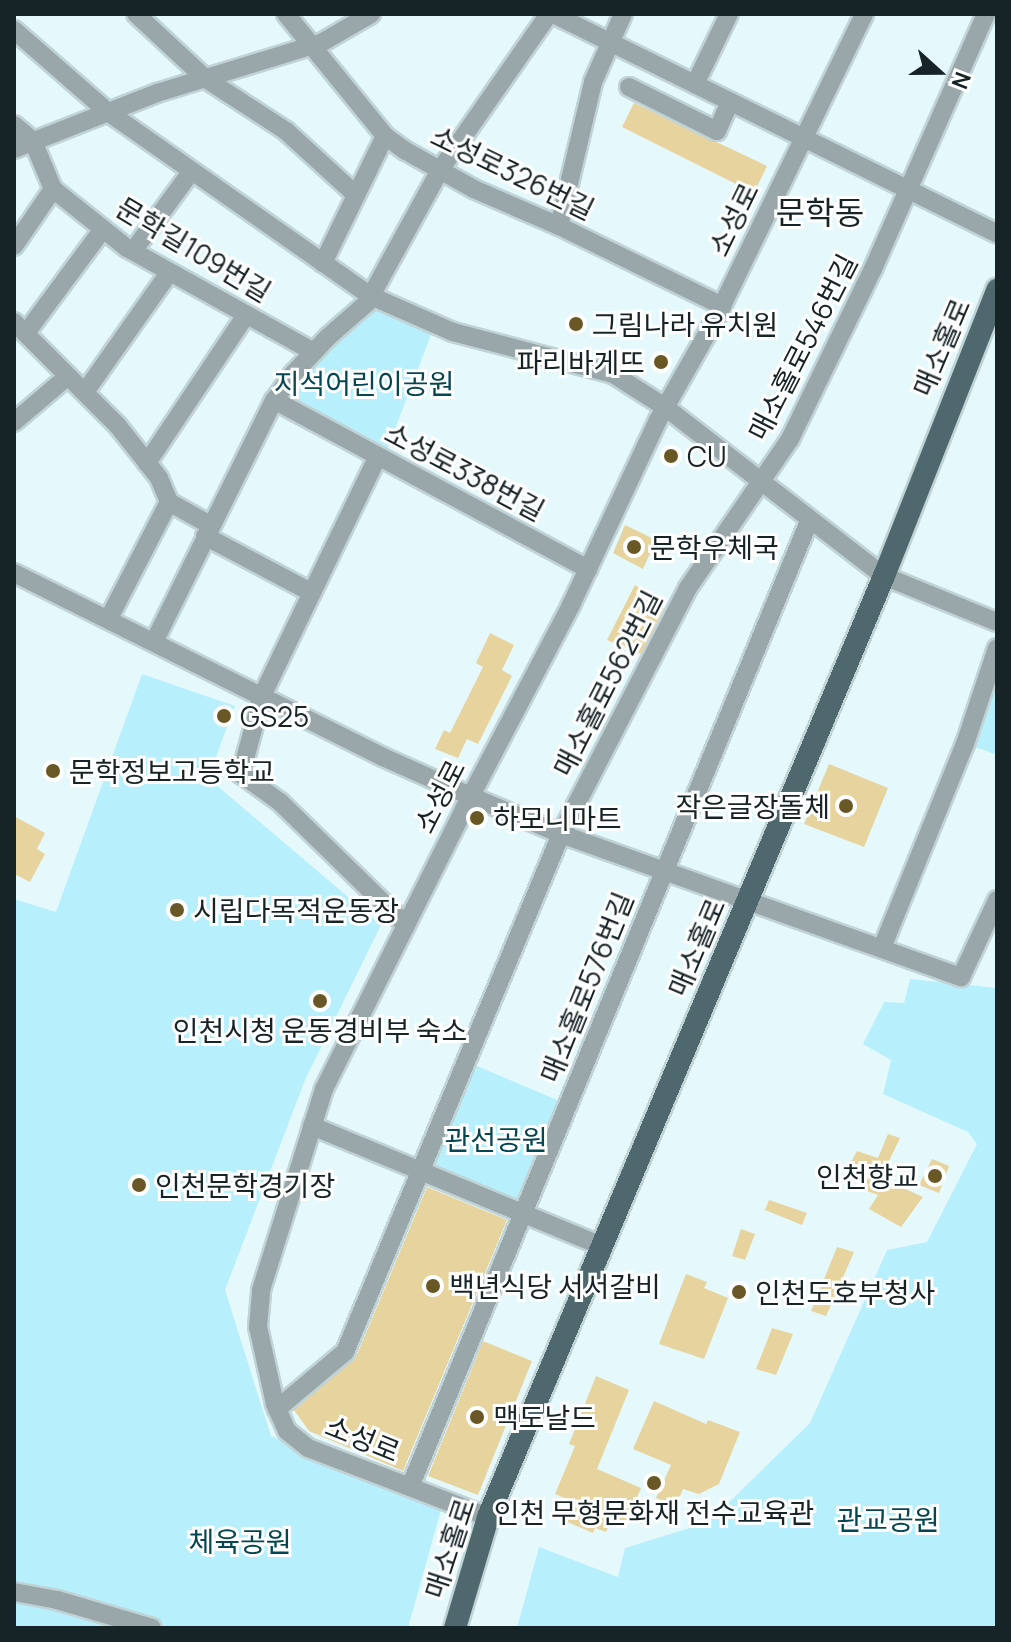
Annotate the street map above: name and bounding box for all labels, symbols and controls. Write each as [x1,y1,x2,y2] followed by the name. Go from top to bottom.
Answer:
[899,32,979,112] north arrow
[945,68,978,93] text: N
[426,118,600,226] street label: 소성로326번길
[701,177,765,261] street label: 소성로
[111,190,277,308] street label: 문학길109번길
[776,193,864,231] district label: 문학동
[741,248,863,446] street label: 매소홀로546번길
[905,293,977,401] street label: 매소홀로
[592,307,778,341] place label: 그림나라 유치원
[567,315,585,333] marker: 그림나라 유치원
[516,345,645,379] place label: 파리바게뜨
[652,353,670,371] marker: 파리바게뜨
[274,366,454,400] park label: 지석어린이공원
[379,415,551,527] street label: 소성로338번길
[687,439,727,473] place label: CU
[662,447,680,465] marker: CU
[650,530,779,564] place label: 문학우체국
[625,538,643,556] marker: 문학우체국
[546,584,668,782] street label: 매소홀로562번길
[240,699,309,733] place label: GS25
[215,707,233,725] marker: GS25
[69,754,275,788] place label: 문학정보고등학교
[406,754,472,838] street label: 소성로
[44,762,62,780] marker: 문학정보고등학교
[675,789,830,823] place label: 작은글장돌체
[837,797,855,815] marker: 작은글장돌체
[493,801,622,835] place label: 하모니마트
[468,809,486,827] marker: 하모니마트
[533,887,639,1087] street label: 매소홀로576번길
[193,893,399,927] place label: 시립다목적운동장
[660,893,732,1001] street label: 매소홀로
[168,901,186,919] marker: 시립다목적운동장
[311,992,329,1010] marker: 인천시청 운동경비부 숙소
[173,1013,467,1047] place label: 인천시청 운동경비부 숙소
[444,1122,548,1156] park label: 관선공원
[816,1159,919,1193] place label: 인천향교
[926,1167,944,1185] marker: 인천향교
[155,1168,335,1202] place label: 인천문학경기장
[130,1176,148,1194] marker: 인천문학경기장
[449,1269,661,1303] place label: 백년식당 서서갈비
[755,1275,935,1309] place label: 인천도호부청사
[424,1277,442,1295] marker: 백년식당 서서갈비
[730,1283,748,1301] marker: 인천도호부청사
[493,1400,596,1434] place label: 맥도날드
[321,1408,405,1468] street label: 소성로
[468,1408,486,1426] marker: 맥도날드
[645,1474,663,1492] marker: 인천 무형문화재 전수교육관
[417,1494,481,1602] street label: 매소홀로
[494,1495,814,1529] place label: 인천 무형문화재 전수교육관
[836,1502,940,1536] park label: 관교공원
[188,1524,292,1558] park label: 체육공원

